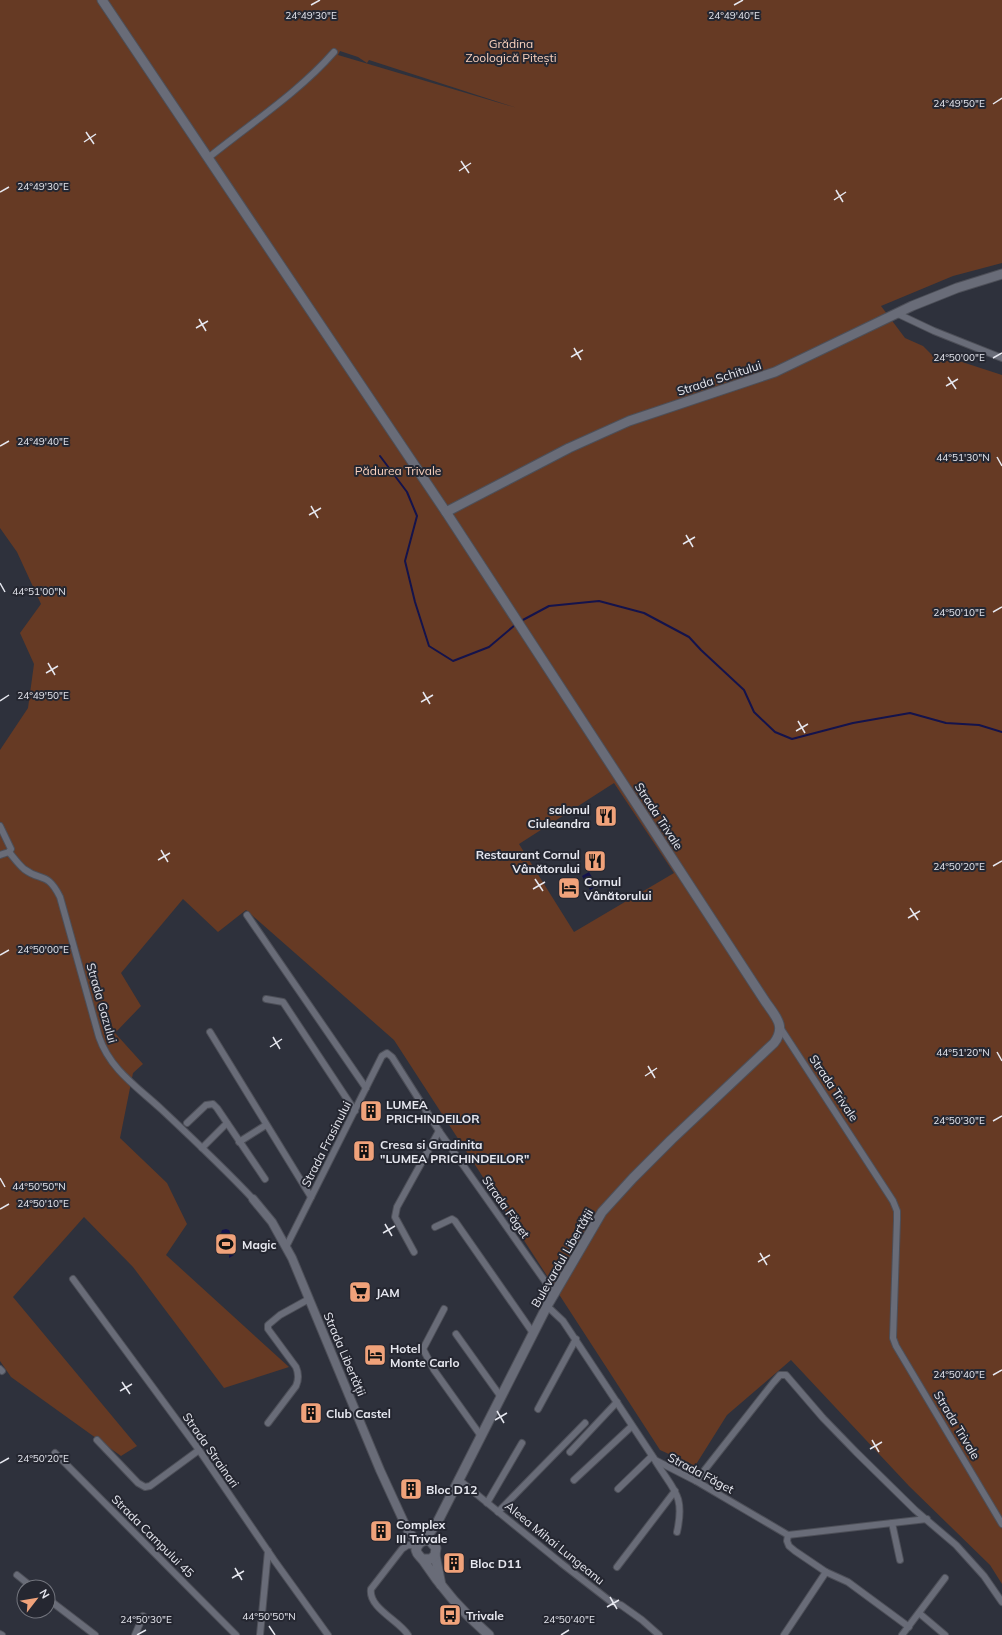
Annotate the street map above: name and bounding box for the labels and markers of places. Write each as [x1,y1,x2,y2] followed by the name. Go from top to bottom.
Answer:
[528,802,590,831] place label: salonul Ciuleandra
[593,803,619,829] restaurant icon: salonul Ciuleandra
[476,847,580,876] place label: Restaurant Cornul Vânătorului
[582,848,608,874] restaurant icon: Restaurant Cornul Vânătorului
[583,874,652,903] place label: Cornul Vânătorului
[556,875,582,901] hotel icon: Cornul Vânătorului
[386,1097,480,1126] place label: LUMEA PRICHINDEILOR
[358,1098,384,1124] building icon: LUMEA PRICHINDEILOR
[380,1137,529,1166] place label: Cresa si Gradinita "LUMEA PRICHINDEILOR"
[351,1138,377,1164] building icon: Cresa si Gradinita "LUMEA PRICHINDEILOR"
[213,1231,239,1257] sports icon: Magic
[242,1237,277,1252] place label: Magic
[347,1279,373,1305] supermarket icon: JAM
[376,1285,400,1300] place label: JAM
[390,1341,460,1370] place label: Hotel Monte Carlo
[362,1342,388,1368] hotel icon: Hotel Monte Carlo
[298,1400,324,1426] building icon: Club Castel
[326,1406,391,1421] place label: Club Castel
[398,1476,424,1502] building icon: Bloc D12
[426,1482,477,1497] place label: Bloc D12
[396,1517,448,1546] place label: Complex III Trivale
[368,1518,394,1544] building icon: Complex III Trivale
[441,1550,467,1576] building icon: Bloc D11
[470,1556,521,1571] place label: Bloc D11
[437,1602,463,1628] bus stop icon: Trivale
[466,1608,504,1623] place label: Trivale

